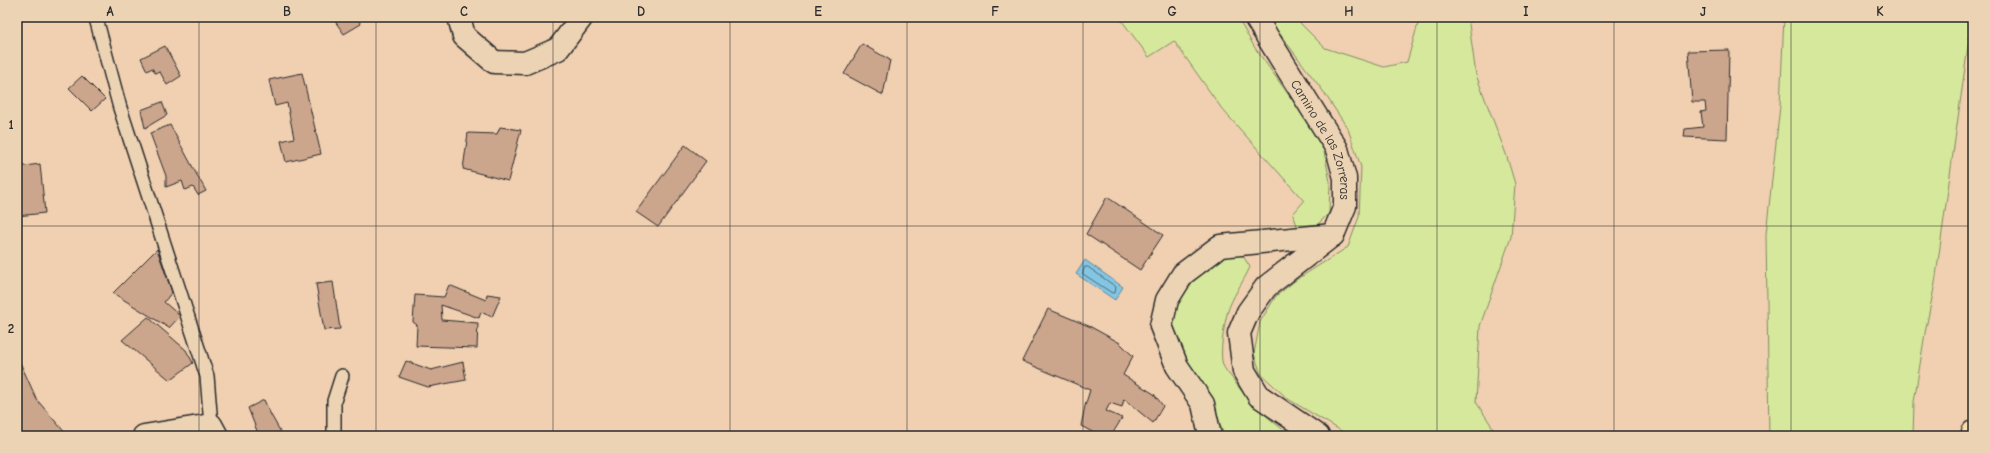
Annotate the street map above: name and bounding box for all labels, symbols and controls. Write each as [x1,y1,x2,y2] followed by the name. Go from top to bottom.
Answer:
[106,4,114,19] text: A
[283,4,291,19] text: B
[460,4,468,19] text: C
[637,4,645,19] text: D
[814,4,822,19] text: E
[991,4,999,19] text: F
[1167,4,1177,19] text: G
[1344,4,1354,19] text: H
[1523,4,1529,19] text: I
[1700,4,1706,19] text: J
[1876,4,1884,19] text: K
[1288,77,1353,200] street label: Camino de las Zorreras
[8,117,14,132] text: 1
[8,321,14,336] text: 2

